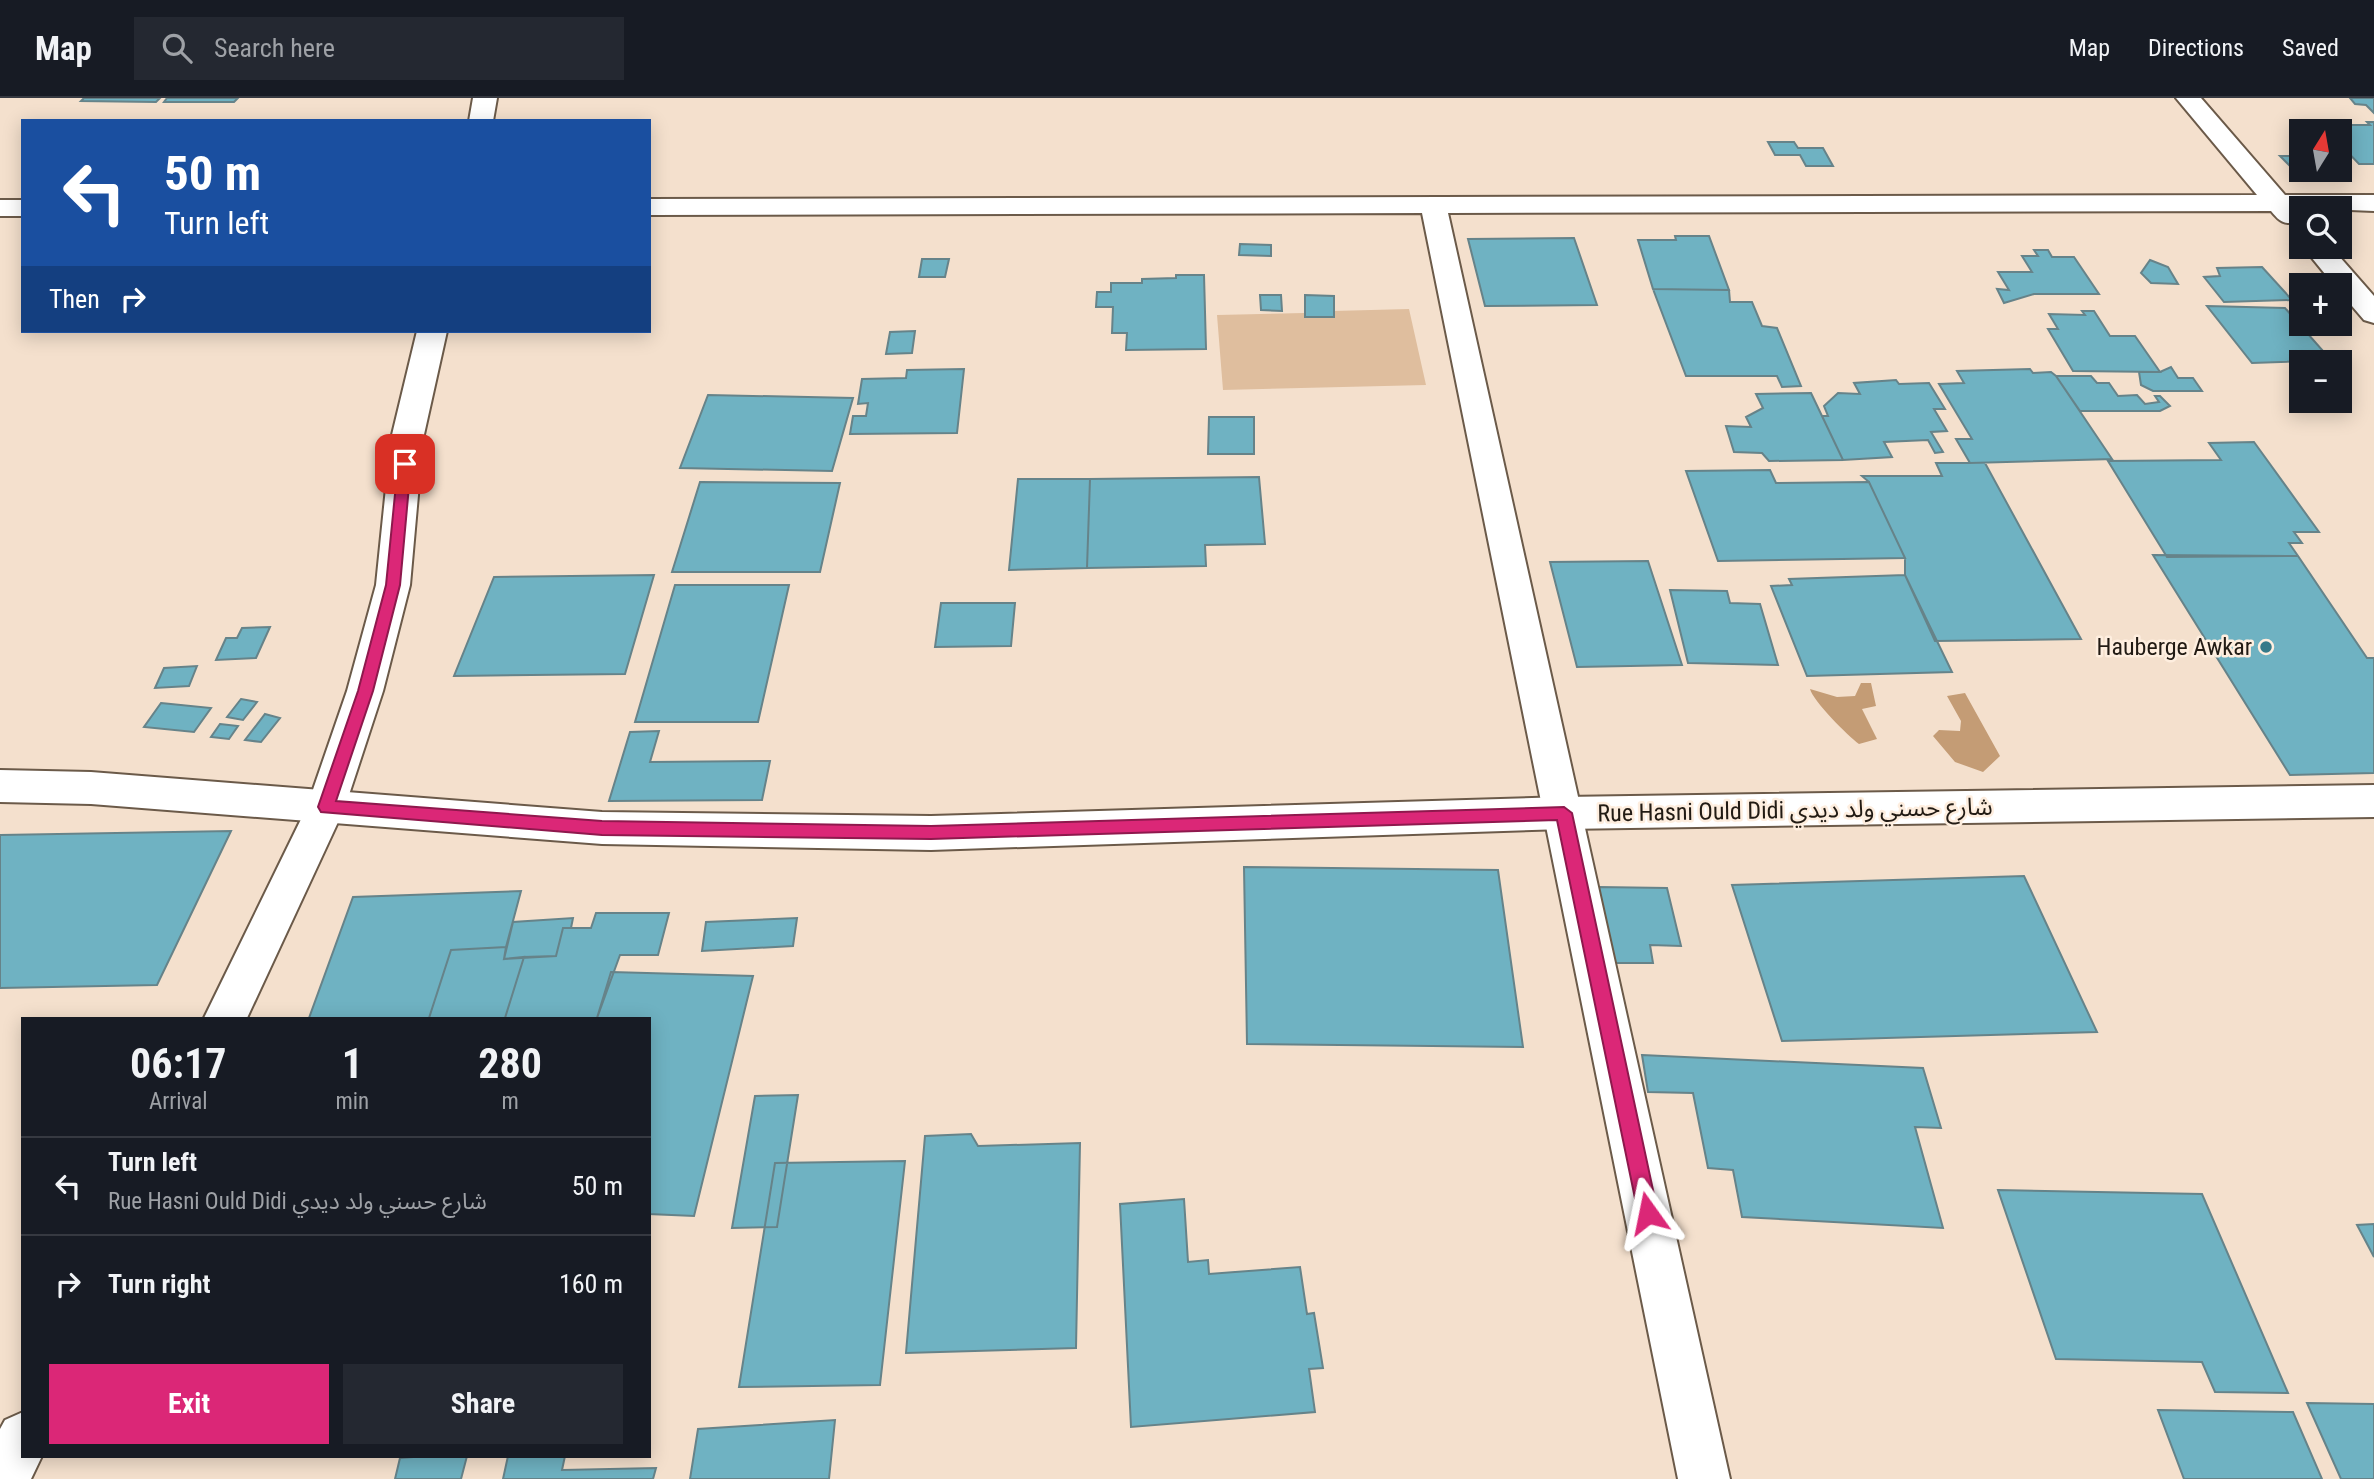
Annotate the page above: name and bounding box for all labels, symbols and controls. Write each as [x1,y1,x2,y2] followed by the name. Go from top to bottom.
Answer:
[134,17,624,80] search box
[35,29,92,68] text: Map
[158,29,196,67] icon: search
[214,33,335,63] text: Search here
[2069,34,2110,62] text: Map
[2148,34,2244,62] text: Directions
[2282,34,2339,62] text: Saved
[2289,119,2352,182] north arrow
[2289,119,2352,413] map controls
[164,145,261,202] text: 50 m
[49,147,140,238] icon: left
[2289,196,2352,259] button: search
[164,204,269,242] text: Turn left
[2289,273,2352,336] button: +
[114,280,152,318] icon: right
[49,284,100,314] text: Then
[2289,350,2352,413] button: −
[375,434,435,494] pin
[386,445,424,483] icon: arrive
[2097,633,2252,661] place label: Hauberge Awkar
[2258,639,2274,655] marker: Hauberge Awkar
[1597,793,1993,832] street label: Rue Hasni Ould Didi شارع حسني ولد ديدي
[130,1039,226,1088] text: 06:17
[342,1039,363,1088] text: 1
[478,1039,542,1088] text: 280
[149,1088,207,1115] text: Arrival
[335,1088,369,1115] text: min
[501,1088,519,1115] text: m
[108,1147,197,1177] text: Turn left
[49,1167,87,1205] icon: left
[572,1171,623,1201] text: 50 m
[1611,1176,1685,1250] position arrow
[108,1188,487,1215] text: Rue Hasni Ould Didi شارع حسني ولد ديدي
[49,1265,87,1303] icon: right
[108,1269,210,1299] text: Turn right
[559,1269,623,1299] text: 160 m
[49,1364,329,1444] button: Exit
[343,1364,623,1444] button: Share

